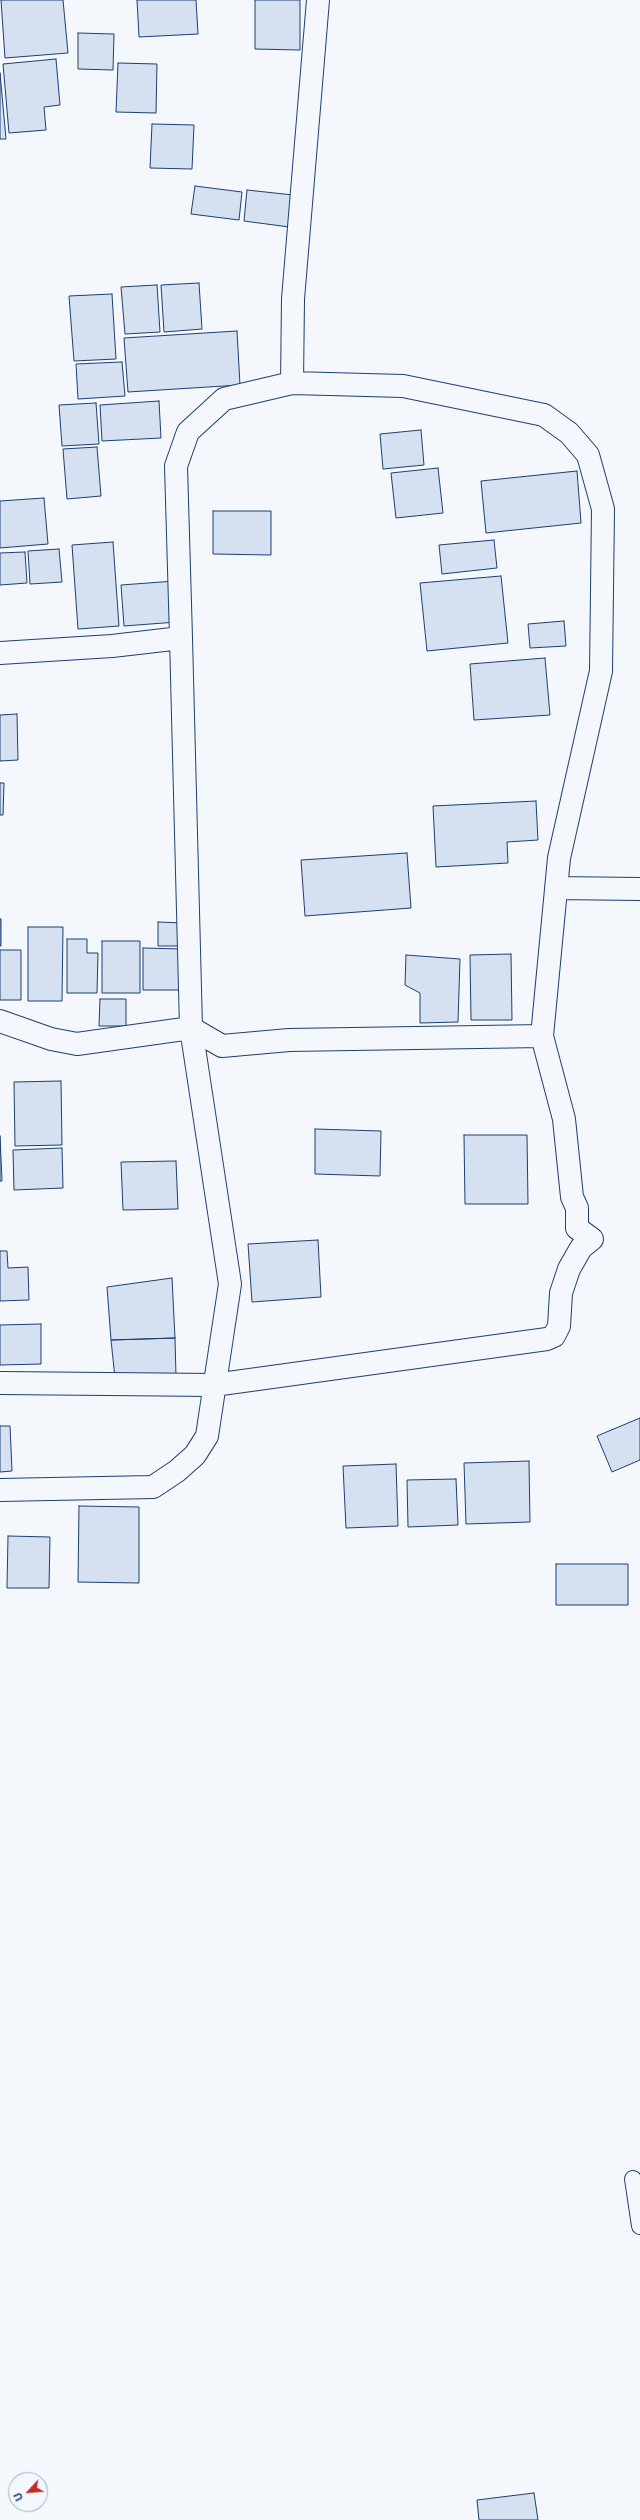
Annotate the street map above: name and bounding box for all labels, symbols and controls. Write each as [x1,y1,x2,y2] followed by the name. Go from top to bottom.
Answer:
[8,2472,48,2512] north arrow
[9,2490,26,2504] text: U

